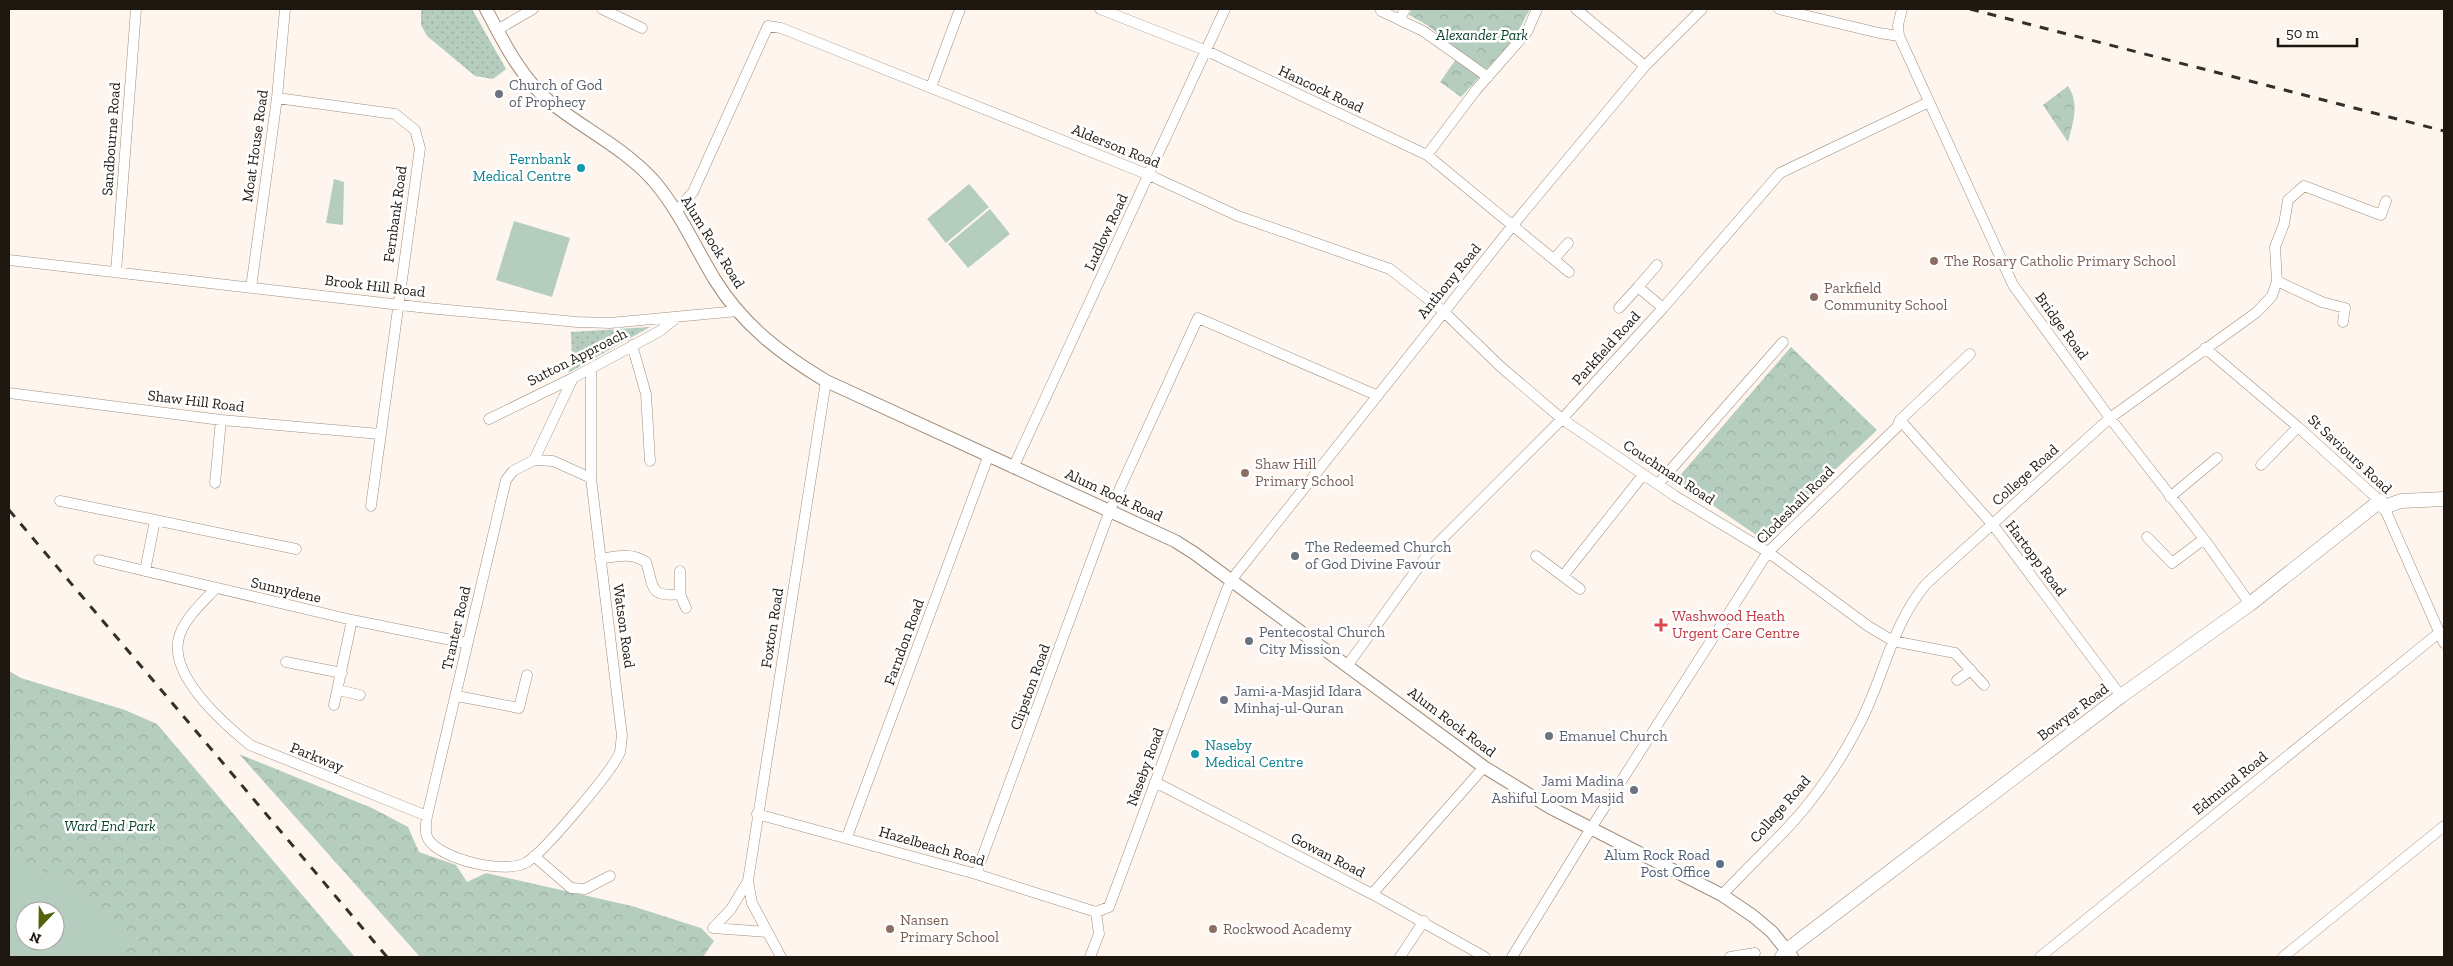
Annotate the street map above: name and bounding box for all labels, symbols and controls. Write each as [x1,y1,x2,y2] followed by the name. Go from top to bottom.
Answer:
[2278,15,2357,47] scale bar
[2286,24,2319,42] text: 50 m
[1435,26,1528,44] park label: Alexander Park
[1275,61,1367,117] street label: Hancock Road
[509,76,603,111] place label: Church of God of Prophecy
[98,81,124,196] street label: Sandbourne Road
[238,88,272,203] street label: Moat House Road
[493,88,505,100] marker: Church of God of Prophecy
[1069,120,1164,172] street label: Alderson Road
[473,150,571,185] place label: Fernbank Medical Centre
[575,162,587,174] marker: Fernbank Medical Centre
[379,164,411,263] street label: Fernbank Road
[1080,190,1132,273] street label: Ludlow Road
[677,192,749,292] street label: Alum Rock Road
[1413,239,1485,322] street label: Anthony Road
[1944,252,2176,270] place label: The Rosary Catholic Primary School
[1928,255,1940,267] marker: The Rosary Catholic Primary School
[324,271,427,301] street label: Brook Hill Road
[1824,279,1947,314] place label: Parkfield Community School
[2032,289,2093,364] street label: Bridge Road
[1808,291,1820,303] marker: Parkfield Community School
[1568,307,1644,389] street label: Parkfield Road
[524,324,630,390] street label: Sutton Approach
[147,386,246,416] street label: Shaw Hill Road
[2304,410,2396,498] street label: St Saviours Road
[1620,436,1719,509] street label: Couchman Road
[1988,440,2063,510] street label: College Road
[1255,455,1354,490] place label: Shaw Hill Primary School
[1752,462,1838,548] street label: Clodeshall Road
[1062,465,1166,526] street label: Alum Rock Road
[1239,467,1251,479] marker: Shaw Hill Primary School
[2002,517,2071,600] street label: Hartopp Road
[1305,538,1452,573] place label: The Redeemed Church of God Divine Favour
[1289,550,1301,562] marker: The Redeemed Church of God Divine Favour
[249,573,323,607] street label: Sunnydene
[609,583,639,670] street label: Watson Road
[438,584,475,672] street label: Tranter Road
[757,586,787,669] street label: Foxton Road
[880,596,928,688] street label: Farndon Road
[1672,607,1800,642] place label: Washwood Heath Urgent Care Centre
[1654,618,1668,632] marker: Washwood Heath Urgent Care Centre
[1259,623,1386,658] place label: Pentecostal Church City Mission
[1243,635,1255,647] marker: Pentecostal Church City Mission
[1006,641,1054,732] street label: Clipston Road
[2034,679,2113,745] street label: Bowyer Road
[1234,682,1362,717] place label: Jami-a-Masjid Idara Minhaj-ul-Quran
[1404,683,1500,761] street label: Alum Rock Road
[1218,694,1230,706] marker: Jami-a-Masjid Idara Minhaj-ul-Quran
[1122,725,1168,809] street label: Naseby Road
[1559,727,1668,745] place label: Emanuel Church
[1543,730,1555,742] marker: Emanuel Church
[1205,736,1303,771] place label: Naseby Medical Centre
[288,738,347,776] street label: Parkway
[2189,747,2272,819] street label: Edmund Road
[1189,748,1201,760] marker: Naseby Medical Centre
[1746,771,1815,846] street label: College Road
[1491,772,1625,807] place label: Jami Madina Ashiful Loom Masjid
[1628,784,1640,796] marker: Jami Madina Ashiful Loom Masjid
[64,817,156,835] park label: Ward End Park
[877,822,988,870] street label: Hazelbeach Road
[1288,829,1369,882] street label: Gowan Road
[1604,846,1711,881] place label: Alum Rock Road Post Office
[1714,858,1726,870] marker: Alum Rock Road Post Office
[15,901,65,951] north arrow
[900,911,999,946] place label: Nansen Primary School
[1223,920,1352,938] place label: Rockwood Academy
[884,923,896,935] marker: Nansen Primary School
[1207,923,1219,935] marker: Rockwood Academy
[27,928,43,947] text: N

